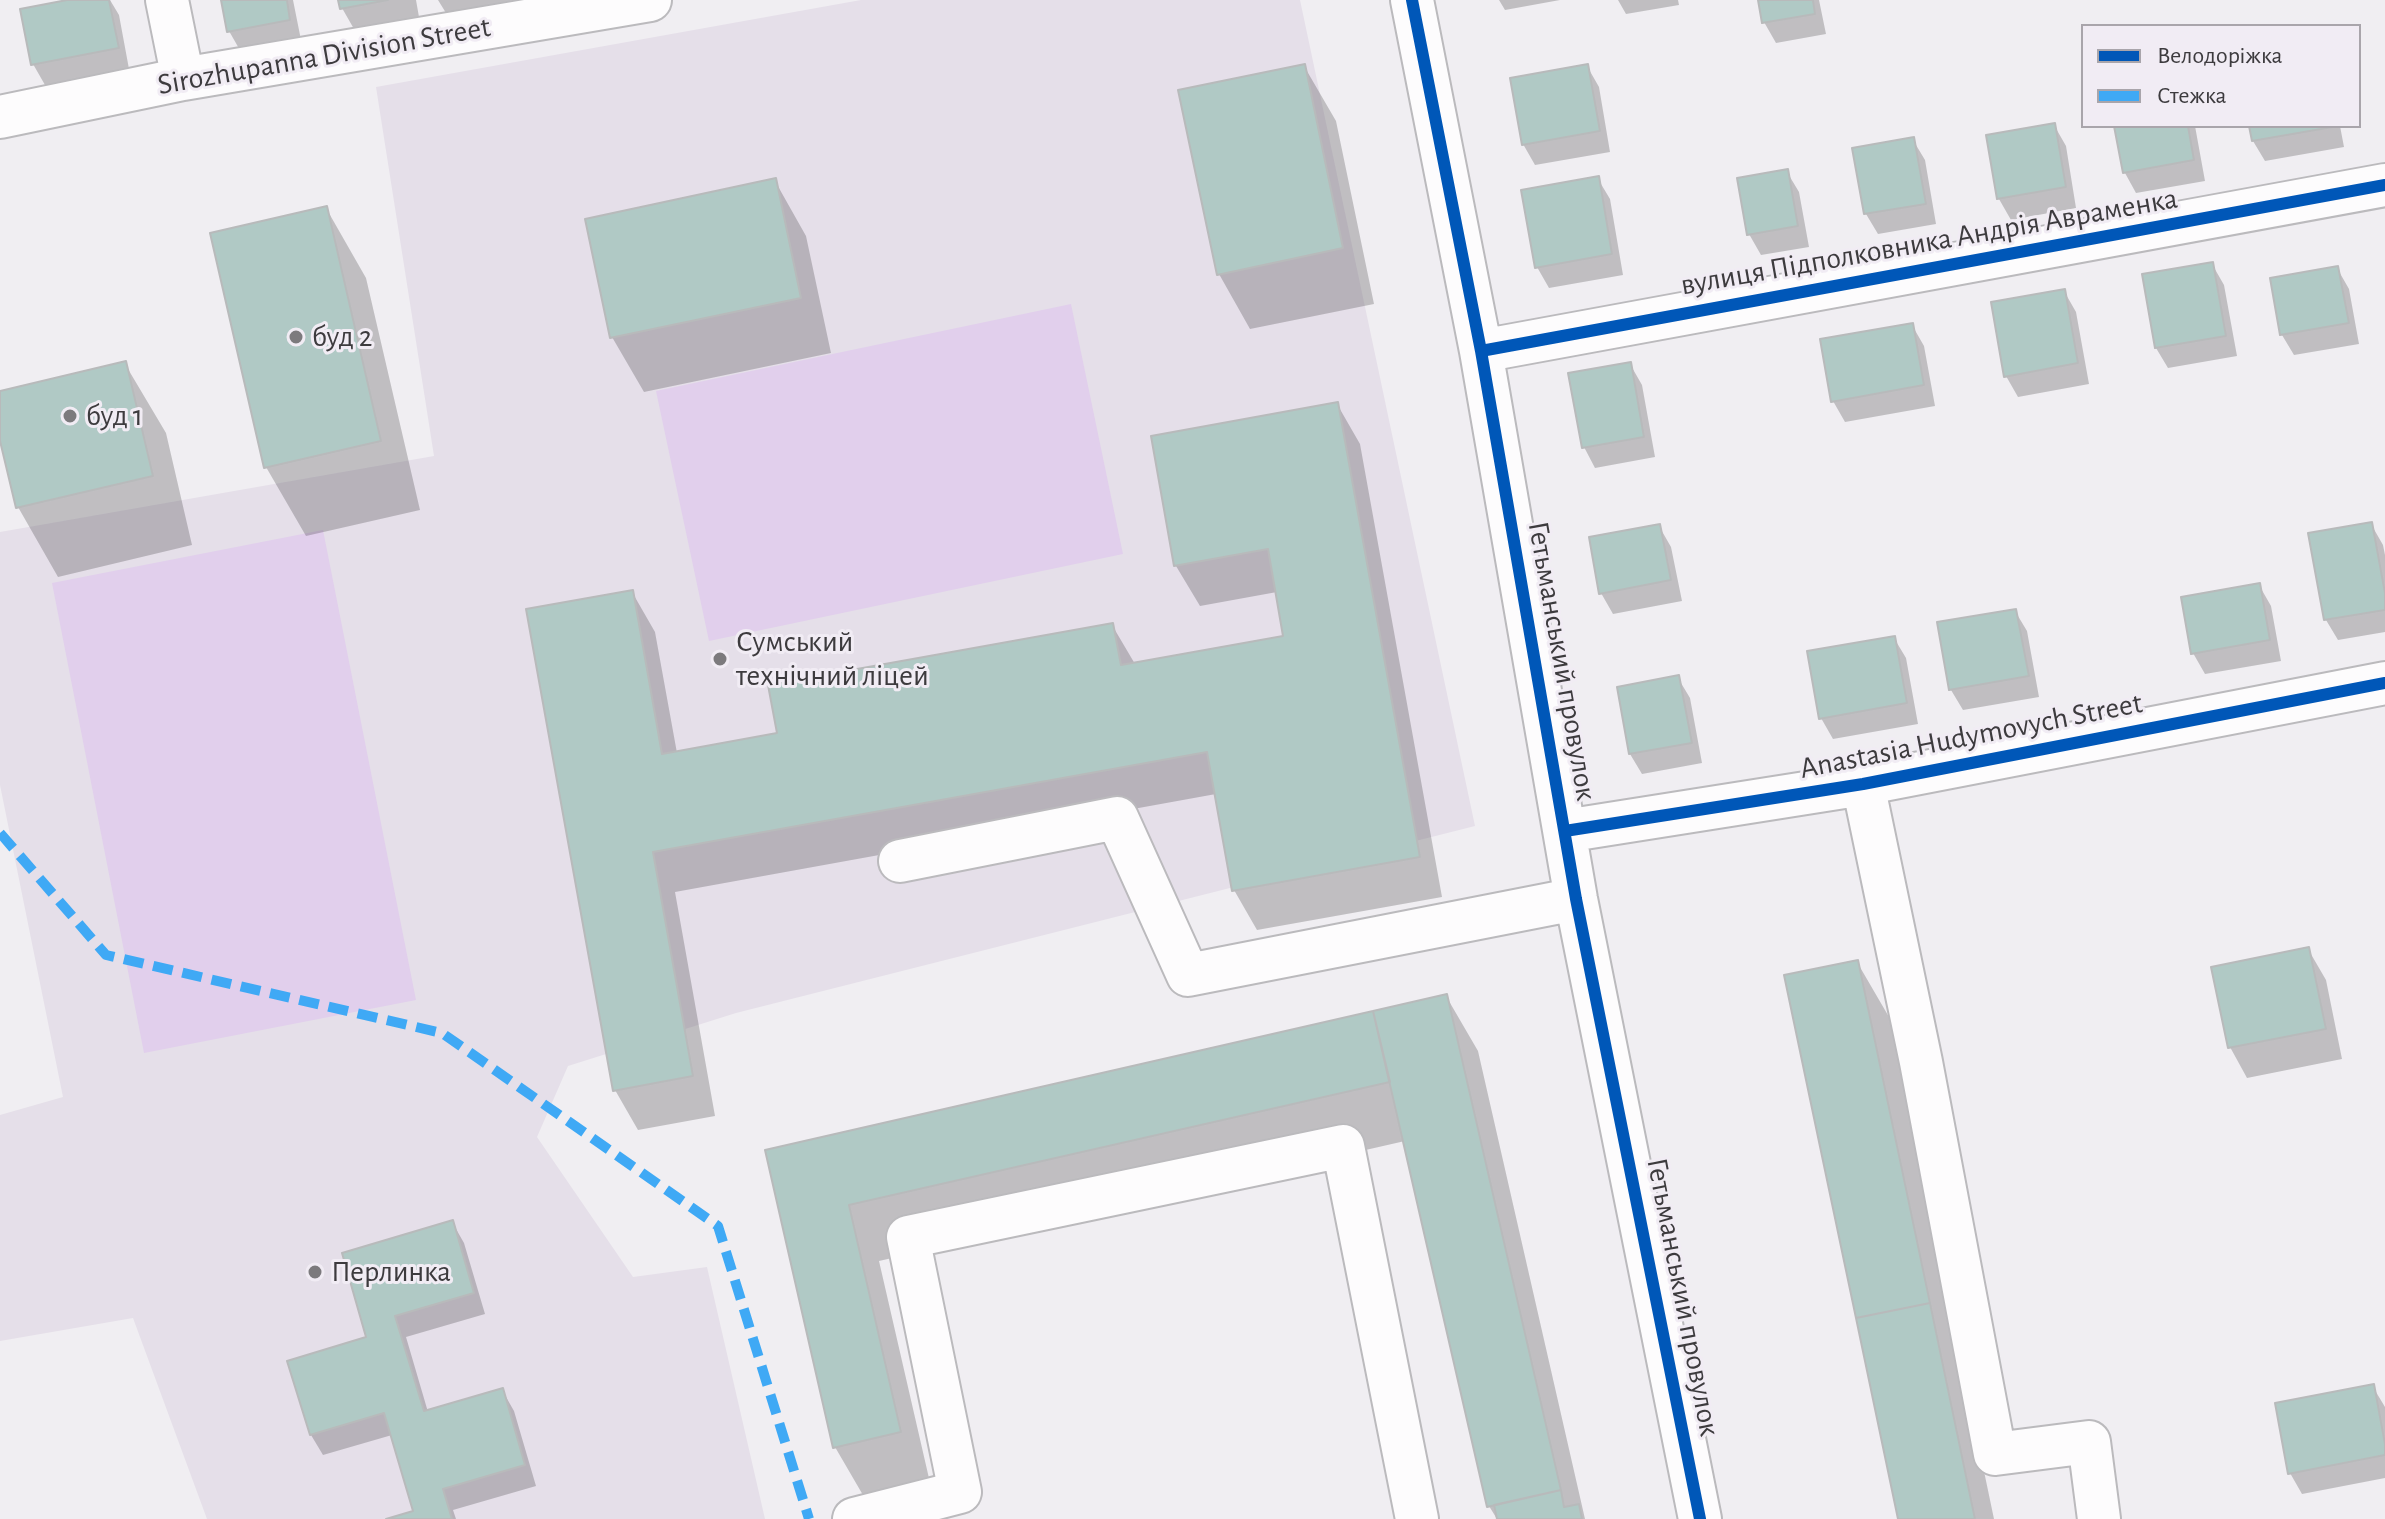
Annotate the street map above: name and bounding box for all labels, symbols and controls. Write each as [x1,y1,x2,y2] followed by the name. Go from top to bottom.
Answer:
[155,9,493,103] street label: Sirozhupanna Division Street
[2081,24,2361,128] legend
[2157,44,2282,68] text: Велодоріжка
[2157,84,2226,108] text: Стежка
[1678,181,2180,303] street label: вулиця Підполковника Андрія Авраменка
[312,319,373,355] place label: буд 2
[287,328,305,346] marker: буд 2
[86,398,143,434] place label: буд 1
[61,407,79,425] marker: буд 1
[1520,519,1604,803] street label: Гетьманський провулок
[736,624,929,694] place label: Сумський технічний ліцей
[711,650,729,668] marker: Сумський технічний ліцей
[1797,685,2145,787] street label: Anastasia Hudymovych Street
[1638,1155,1728,1439] street label: Гетьманський провулок
[331,1254,451,1290] place label: Перлинка
[306,1263,324,1281] marker: Перлинка

